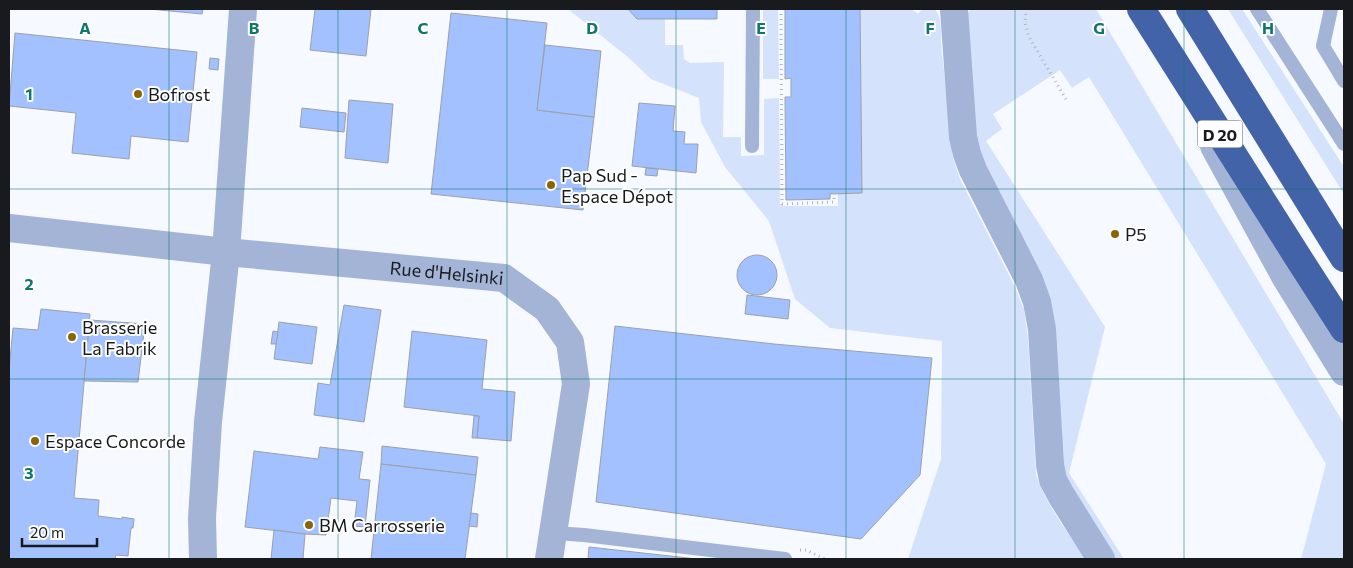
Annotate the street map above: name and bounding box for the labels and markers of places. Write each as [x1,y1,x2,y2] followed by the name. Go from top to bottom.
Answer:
[148,83,210,105] place label: Bofrost
[132,88,144,100] marker: Bofrost
[561,164,673,207] place label: Pap Sud - Espace Dépot
[545,179,557,191] marker: Pap Sud - Espace Dépot
[1125,223,1147,245] place label: P5
[1109,228,1121,240] marker: P5
[82,316,157,359] place label: Brasserie La Fabrik
[66,331,78,343] marker: Brasserie La Fabrik
[45,430,186,452] place label: Espace Concorde
[29,435,41,447] marker: Espace Concorde
[319,514,445,536] place label: BM Carrosserie
[303,519,315,531] marker: BM Carrosserie

